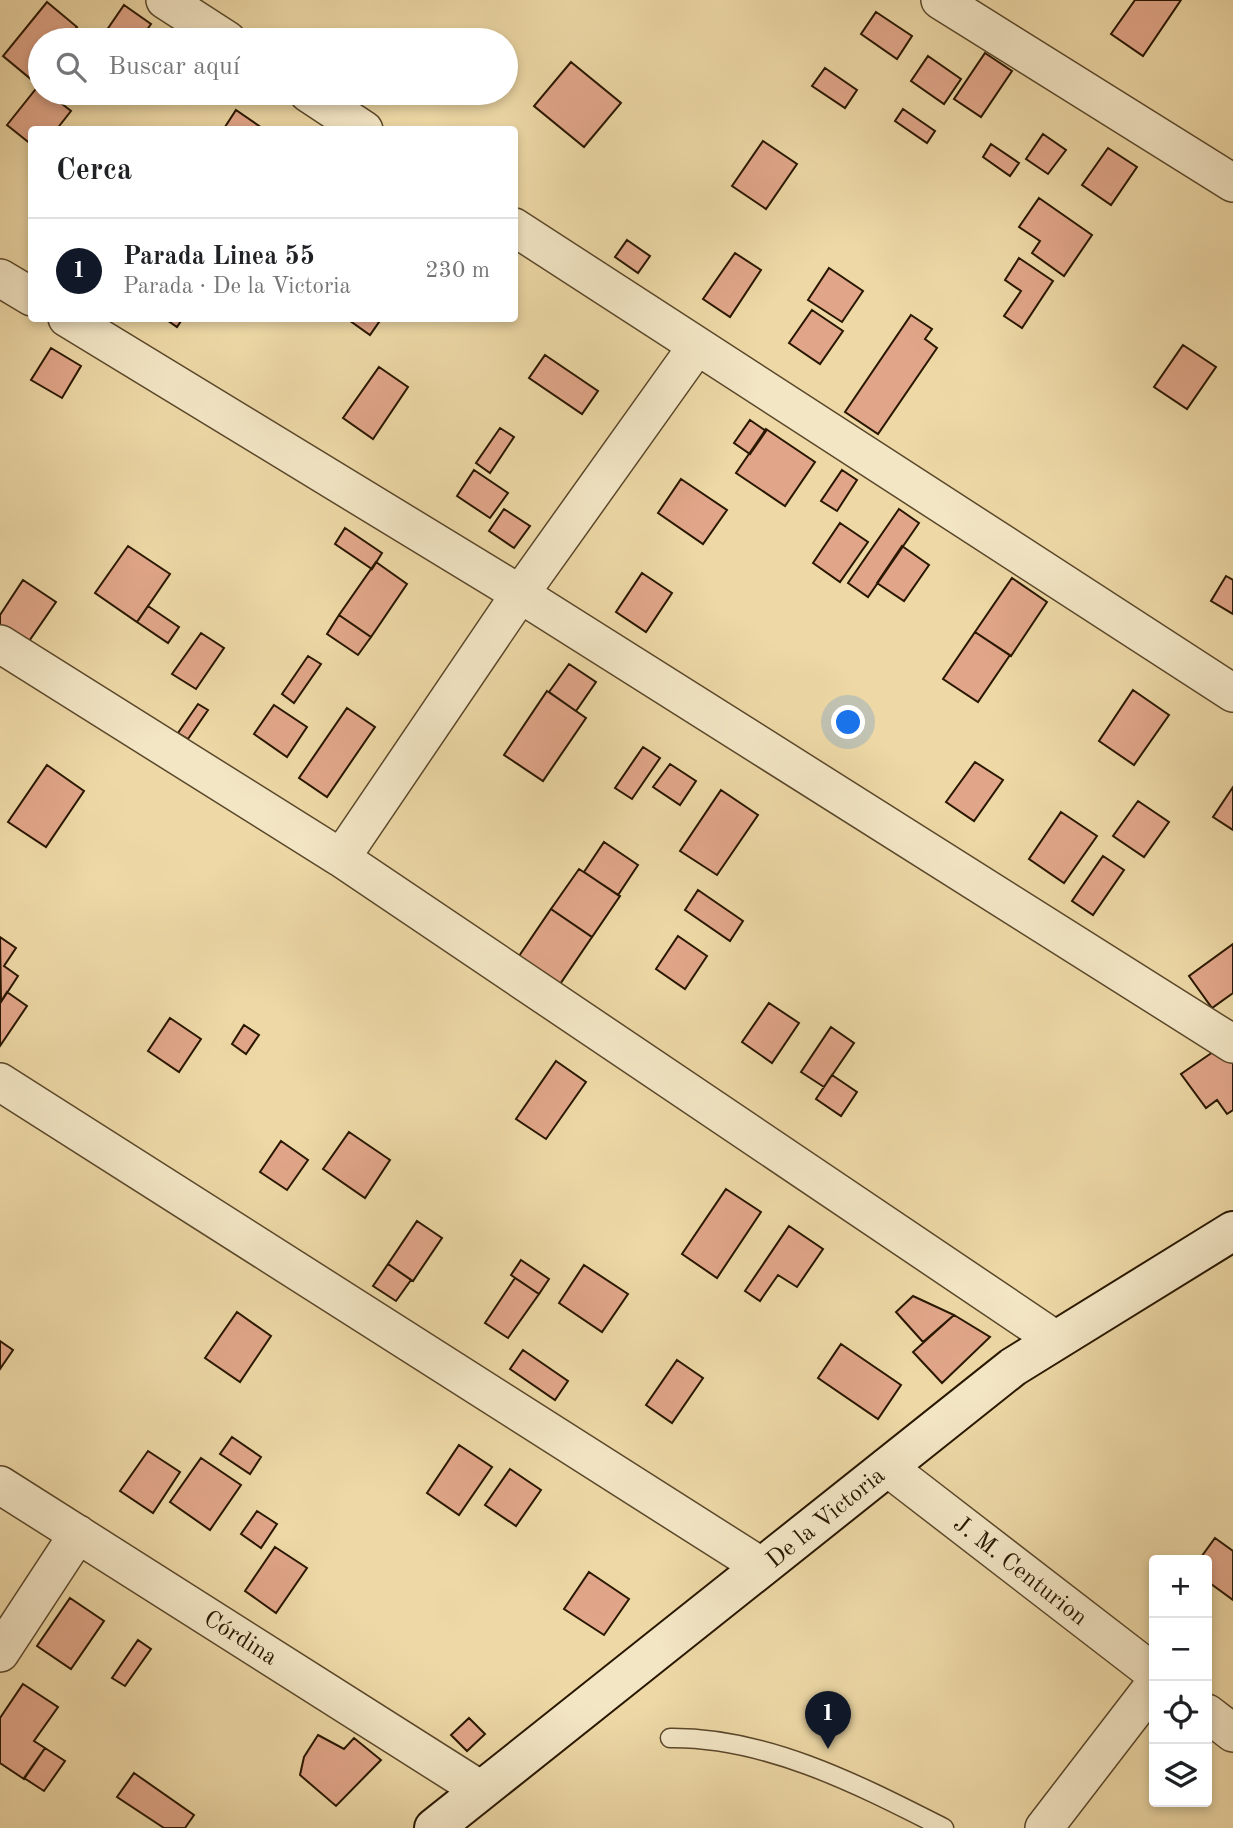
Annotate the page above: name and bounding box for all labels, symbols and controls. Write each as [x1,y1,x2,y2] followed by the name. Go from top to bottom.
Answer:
[28,28,518,105] search box
[52,48,90,86] icon: search
[108,54,240,80] text: Buscar aquí
[56,156,132,186] text: Cerca
[123,244,315,270] text: Parada Linea 55
[72,259,86,282] text: 1
[425,259,490,282] text: 230 m
[123,275,351,298] text: Parada · De la Victoria
[831,705,865,739] your location
[763,1464,890,1573] street label: De la Victoria
[948,1512,1091,1631] street label: J. M. Centurion
[1149,1555,1212,1807] map controls
[1149,1555,1212,1618] button: +
[199,1607,281,1671] street label: Córdina
[1149,1618,1212,1681] button: −
[1149,1681,1212,1744] button: locate
[805,1691,851,1749] pin: 1
[1149,1744,1212,1807] button: layers

